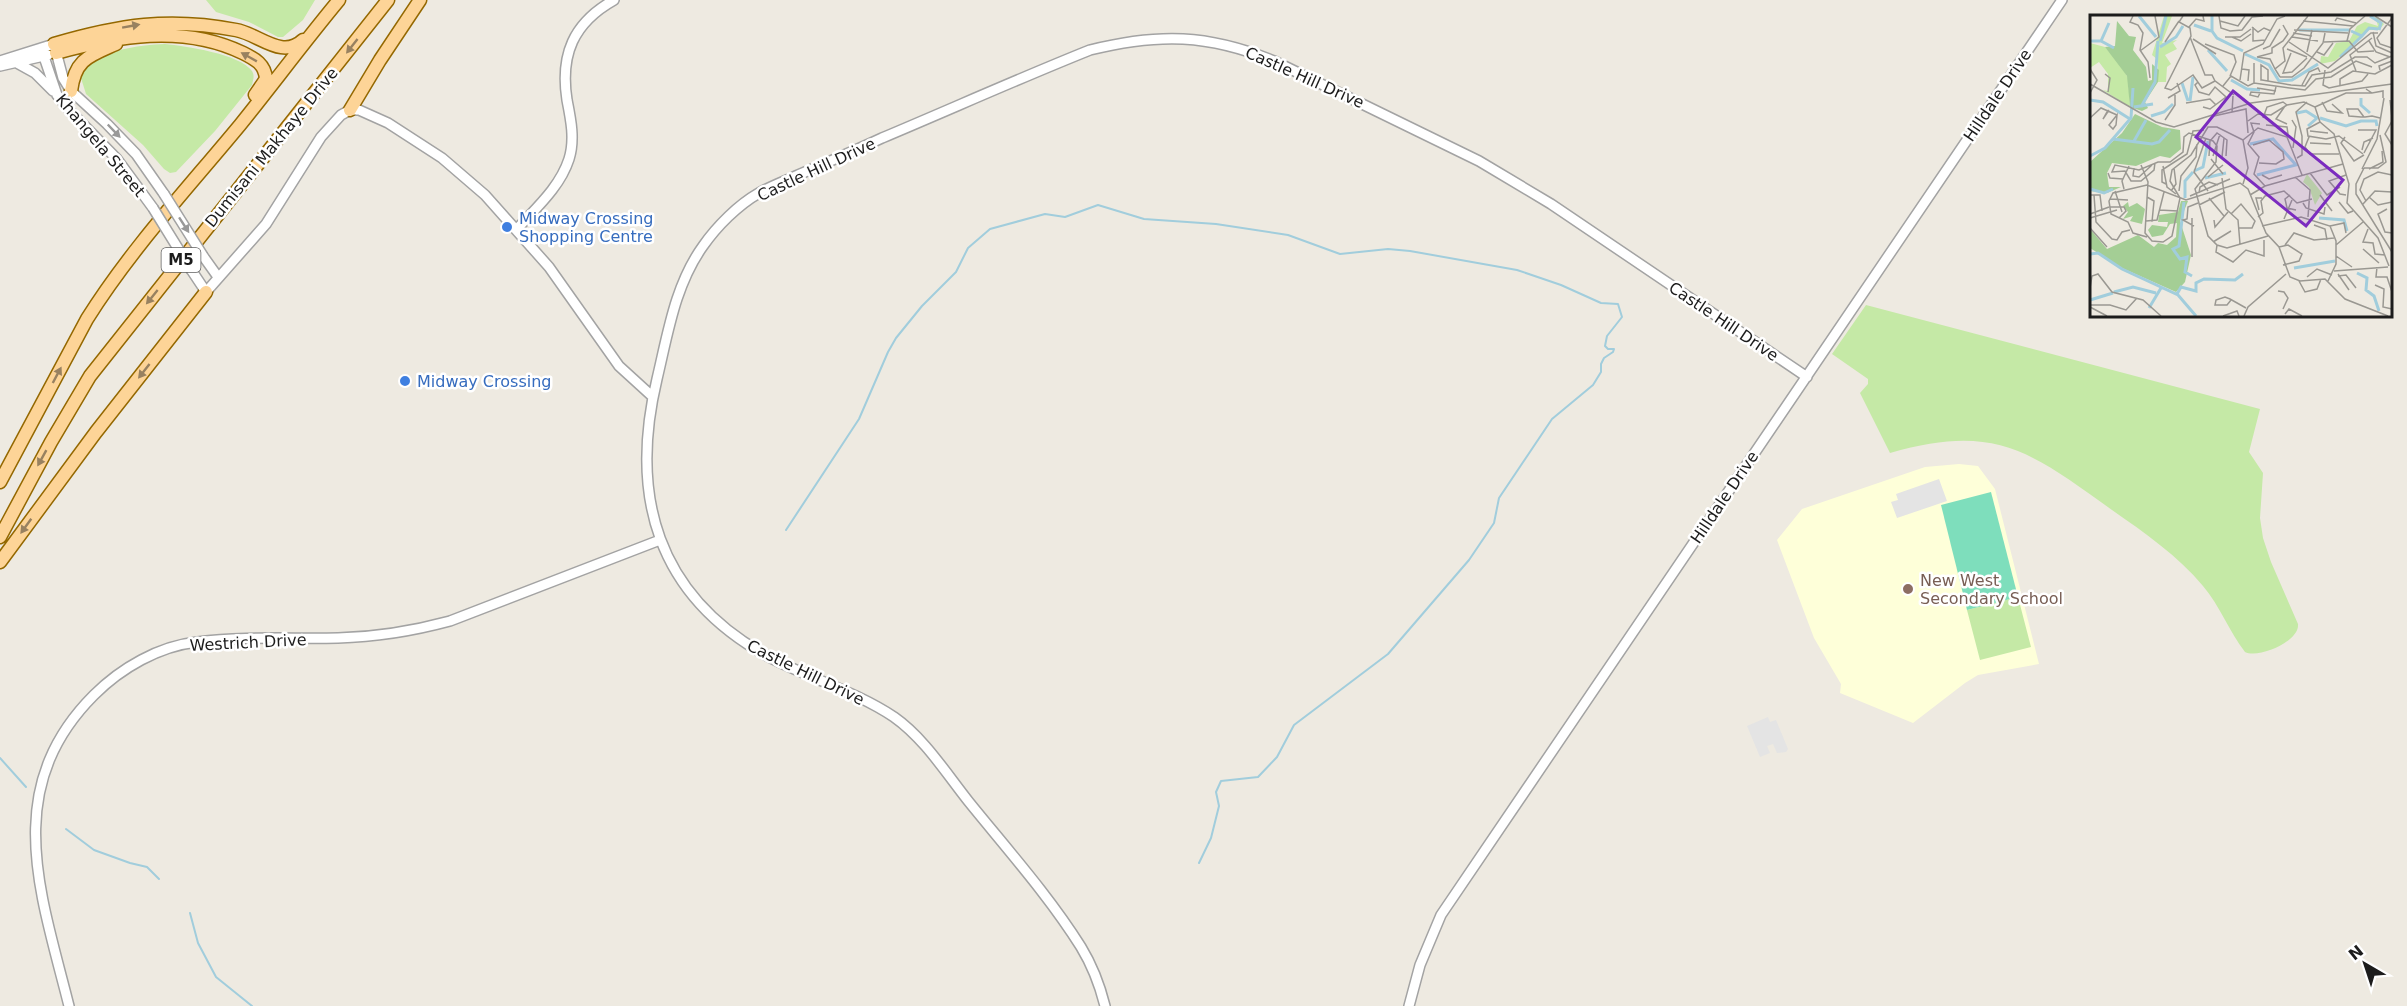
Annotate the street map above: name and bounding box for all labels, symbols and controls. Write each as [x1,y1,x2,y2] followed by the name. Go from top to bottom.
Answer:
[2090,15,2392,316] inset map
[122,22,141,31] one-way arrow
[345,38,358,54] one-way arrow
[1242,43,1367,112] street label: Castle Hill Drive
[1960,45,2035,145] street label: Hilldale Drive
[241,52,258,62] one-way arrow
[201,64,342,231] street label: Dumisani Makhaye Drive
[52,90,149,201] street label: Khangela Street
[106,123,120,137] one-way arrow
[754,134,878,205] street label: Castle Hill Drive
[519,209,653,246] place label: Midway Crossing Shopping Centre
[178,217,189,233] one-way arrow
[500,220,514,234] marker: Midway Crossing Shopping Centre
[162,248,201,272] road number: M5
[1665,278,1782,365] street label: Castle Hill Drive
[145,289,158,305] one-way arrow
[139,363,151,378] one-way arrow
[52,366,61,383] one-way arrow
[417,372,551,391] place label: Midway Crossing
[398,374,412,388] marker: Midway Crossing
[1687,447,1762,547] street label: Hilldale Drive
[37,450,47,467] one-way arrow
[20,517,32,533] one-way arrow
[1920,571,2063,608] place label: New West Secondary School
[1901,582,1915,596] marker: New West Secondary School
[189,630,307,655] street label: Westrich Drive
[744,636,868,709] street label: Castle Hill Drive
[2335,934,2395,994] north arrow
[2345,941,2367,964] text: N

